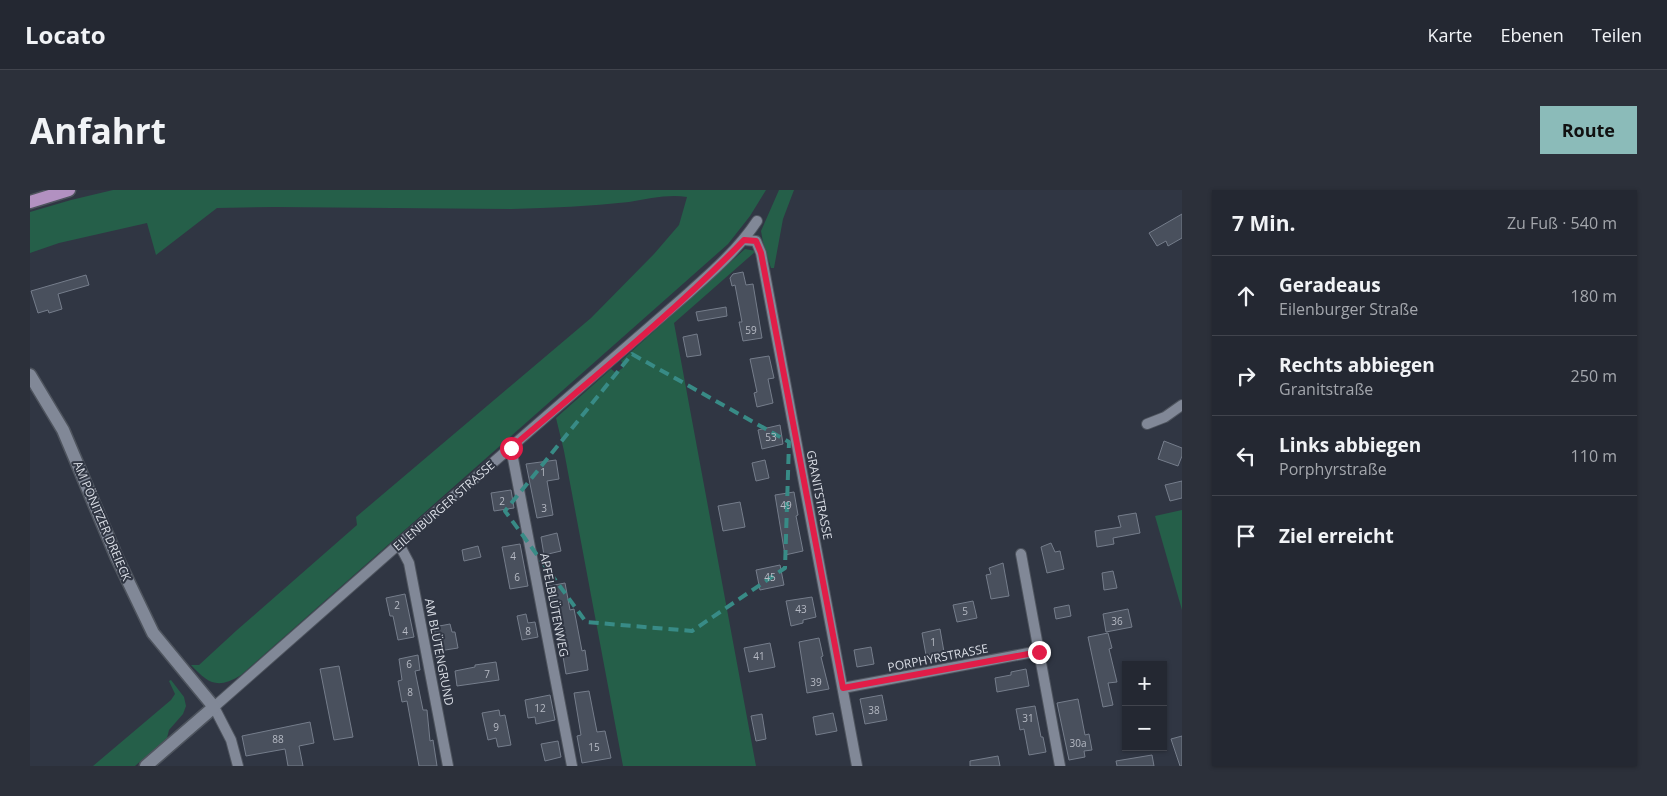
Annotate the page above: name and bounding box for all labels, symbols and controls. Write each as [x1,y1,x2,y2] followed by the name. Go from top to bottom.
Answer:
[25,18,106,51] text: Locato
[1428,23,1472,47] text: Karte
[1500,23,1564,47] text: Ebenen
[1592,23,1642,47] text: Teilen
[1540,106,1637,154] button: Route
[30,107,166,154] text: Anfahrt
[1232,209,1295,237] text: 7 Min.
[1507,212,1617,234] text: Zu Fuß · 540 m
[1279,272,1381,298] text: Geradeaus
[1232,282,1260,310] icon: ahead
[1571,285,1617,307] text: 180 m
[1279,298,1418,320] text: Eilenburger Straße
[745,323,757,337] house number: 59
[1279,352,1435,378] text: Rechts abbiegen
[1232,362,1260,390] icon: right
[1571,365,1617,387] text: 250 m
[1279,378,1373,400] text: Granitstraße
[765,430,777,444] house number: 53
[1279,432,1421,458] text: Links abbiegen
[500,437,523,460] route start
[1232,442,1260,470] icon: left
[1571,445,1617,467] text: 110 m
[802,449,836,541] street label: GRANITSTRASSE
[389,457,498,555] street label: EILENBURGER STRASSE
[69,458,136,584] street label: AM PÖNITZER DREIECK
[1279,458,1387,480] text: Porphyrstraße
[540,465,546,479] house number: 1
[499,494,505,508] house number: 2
[780,498,792,512] house number: 49
[541,501,547,515] house number: 3
[1232,522,1260,550] icon: arrive
[1279,523,1394,549] text: Ziel erreicht
[510,549,516,563] house number: 4
[536,552,573,658] street label: APFELBLÜTENWEG
[514,570,520,584] house number: 6
[764,570,776,584] house number: 45
[421,597,458,707] street label: AM BLÜTENGRUND
[394,598,400,612] house number: 2
[795,602,807,616] house number: 43
[962,604,968,618] house number: 5
[1111,614,1123,628] house number: 36
[402,624,408,638] house number: 4
[525,624,531,638] house number: 8
[930,635,936,649] house number: 1
[886,639,990,676] street label: PORPHYRSTRASSE
[1028,641,1051,664] route end
[753,649,765,663] house number: 41
[406,657,412,671] house number: 6
[1122,661,1167,751] map controls
[1122,661,1167,706] button: +
[484,667,490,681] house number: 7
[810,675,822,689] house number: 39
[407,685,413,699] house number: 8
[534,701,546,715] house number: 12
[868,703,880,717] house number: 38
[1122,706,1167,751] button: −
[1022,711,1034,725] house number: 31
[493,720,499,734] house number: 9
[272,732,284,746] house number: 88
[1070,736,1087,750] house number: 30a
[588,740,600,754] house number: 15

